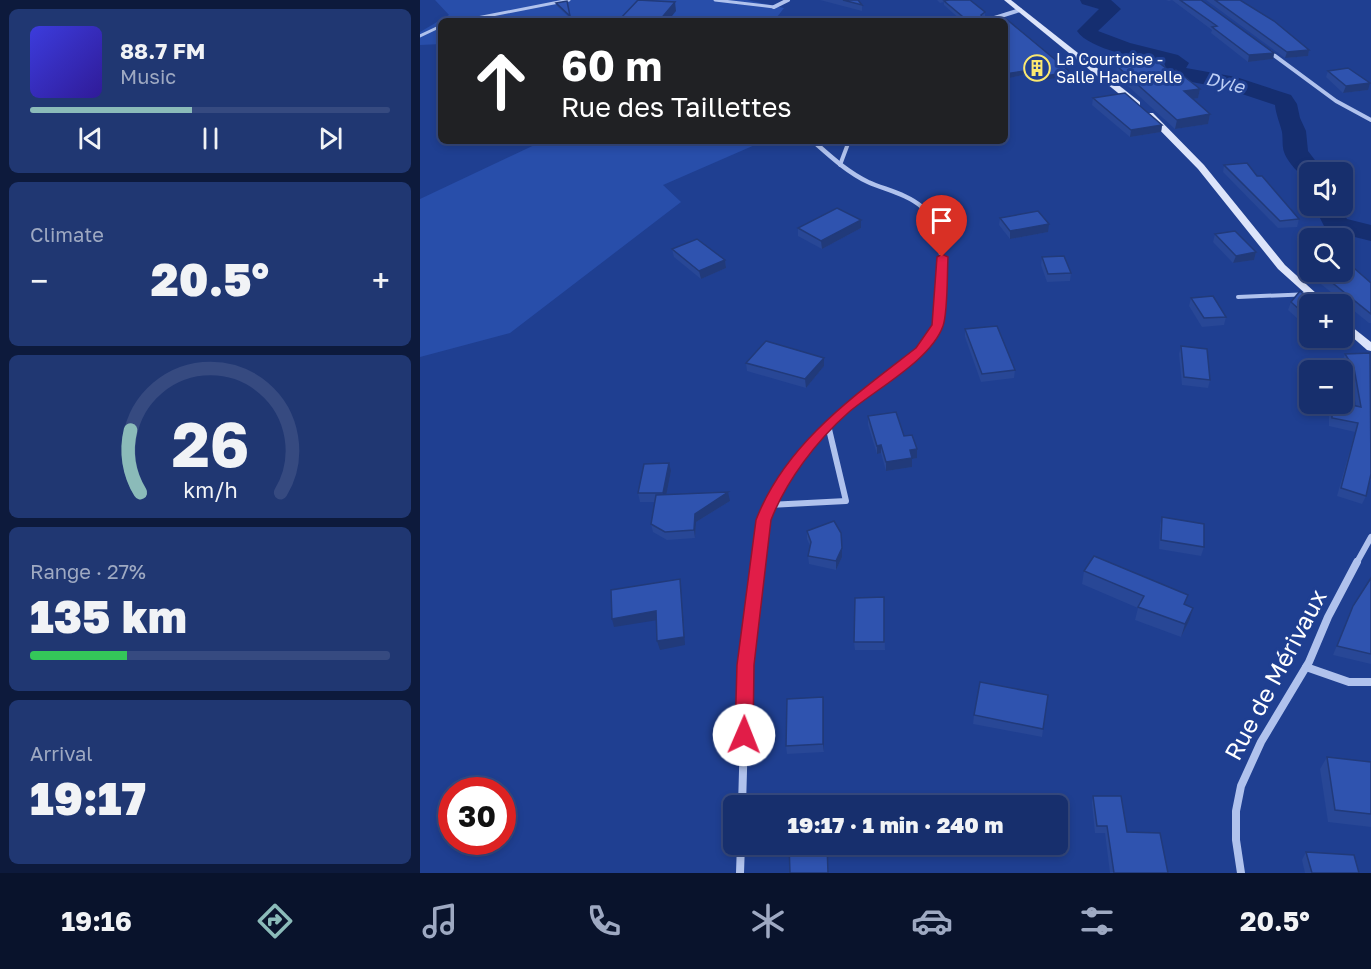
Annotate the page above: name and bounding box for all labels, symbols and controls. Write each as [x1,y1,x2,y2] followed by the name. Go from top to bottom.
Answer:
[120,37,205,64] text: 88.7 FM
[561,40,662,90] text: 60 m
[462,42,540,120] icon: ahead
[1056,49,1182,87] place label: La Courtoise - Salle Hacherelle
[1022,53,1052,83] building icon: La Courtoise - Salle Hacherelle
[120,64,176,88] text: Music
[1204,67,1248,98] water label: Dyle
[561,91,792,123] text: Rue des Taillettes
[74,122,107,155] icon: previous
[194,122,227,155] icon: pause
[314,122,347,155] icon: next
[1299,162,1353,414] map controls
[1299,162,1353,216] button: sound
[916,195,967,257] pin
[925,204,958,237] icon: arrive
[30,222,104,246] text: Climate
[1299,228,1353,282] button: search
[151,252,269,306] text: 20.5°
[30,261,48,300] text: −
[372,261,390,300] text: +
[1299,294,1353,348] button: +
[1299,360,1353,414] button: −
[171,407,249,482] text: 26
[183,478,237,504] text: km/h
[30,559,146,583] text: Range · 27%
[1217,584,1332,765] street label: Rue de Mérivaux
[30,589,187,643] text: 135 km
[712,703,776,767] position arrow
[30,741,93,765] text: Arrival
[30,771,146,825] text: 19:17
[438,777,516,855] speed limit sign: 30
[788,811,1004,838] text: 19:17 · 1 min · 240 m
[254,900,296,942] icon: directions
[419,900,461,942] icon: music
[583,900,625,942] icon: phone
[747,900,789,942] icon: climate
[911,900,953,942] icon: car
[1076,900,1118,942] icon: filters
[61,905,132,937] text: 19:16
[1240,905,1310,937] text: 20.5°

